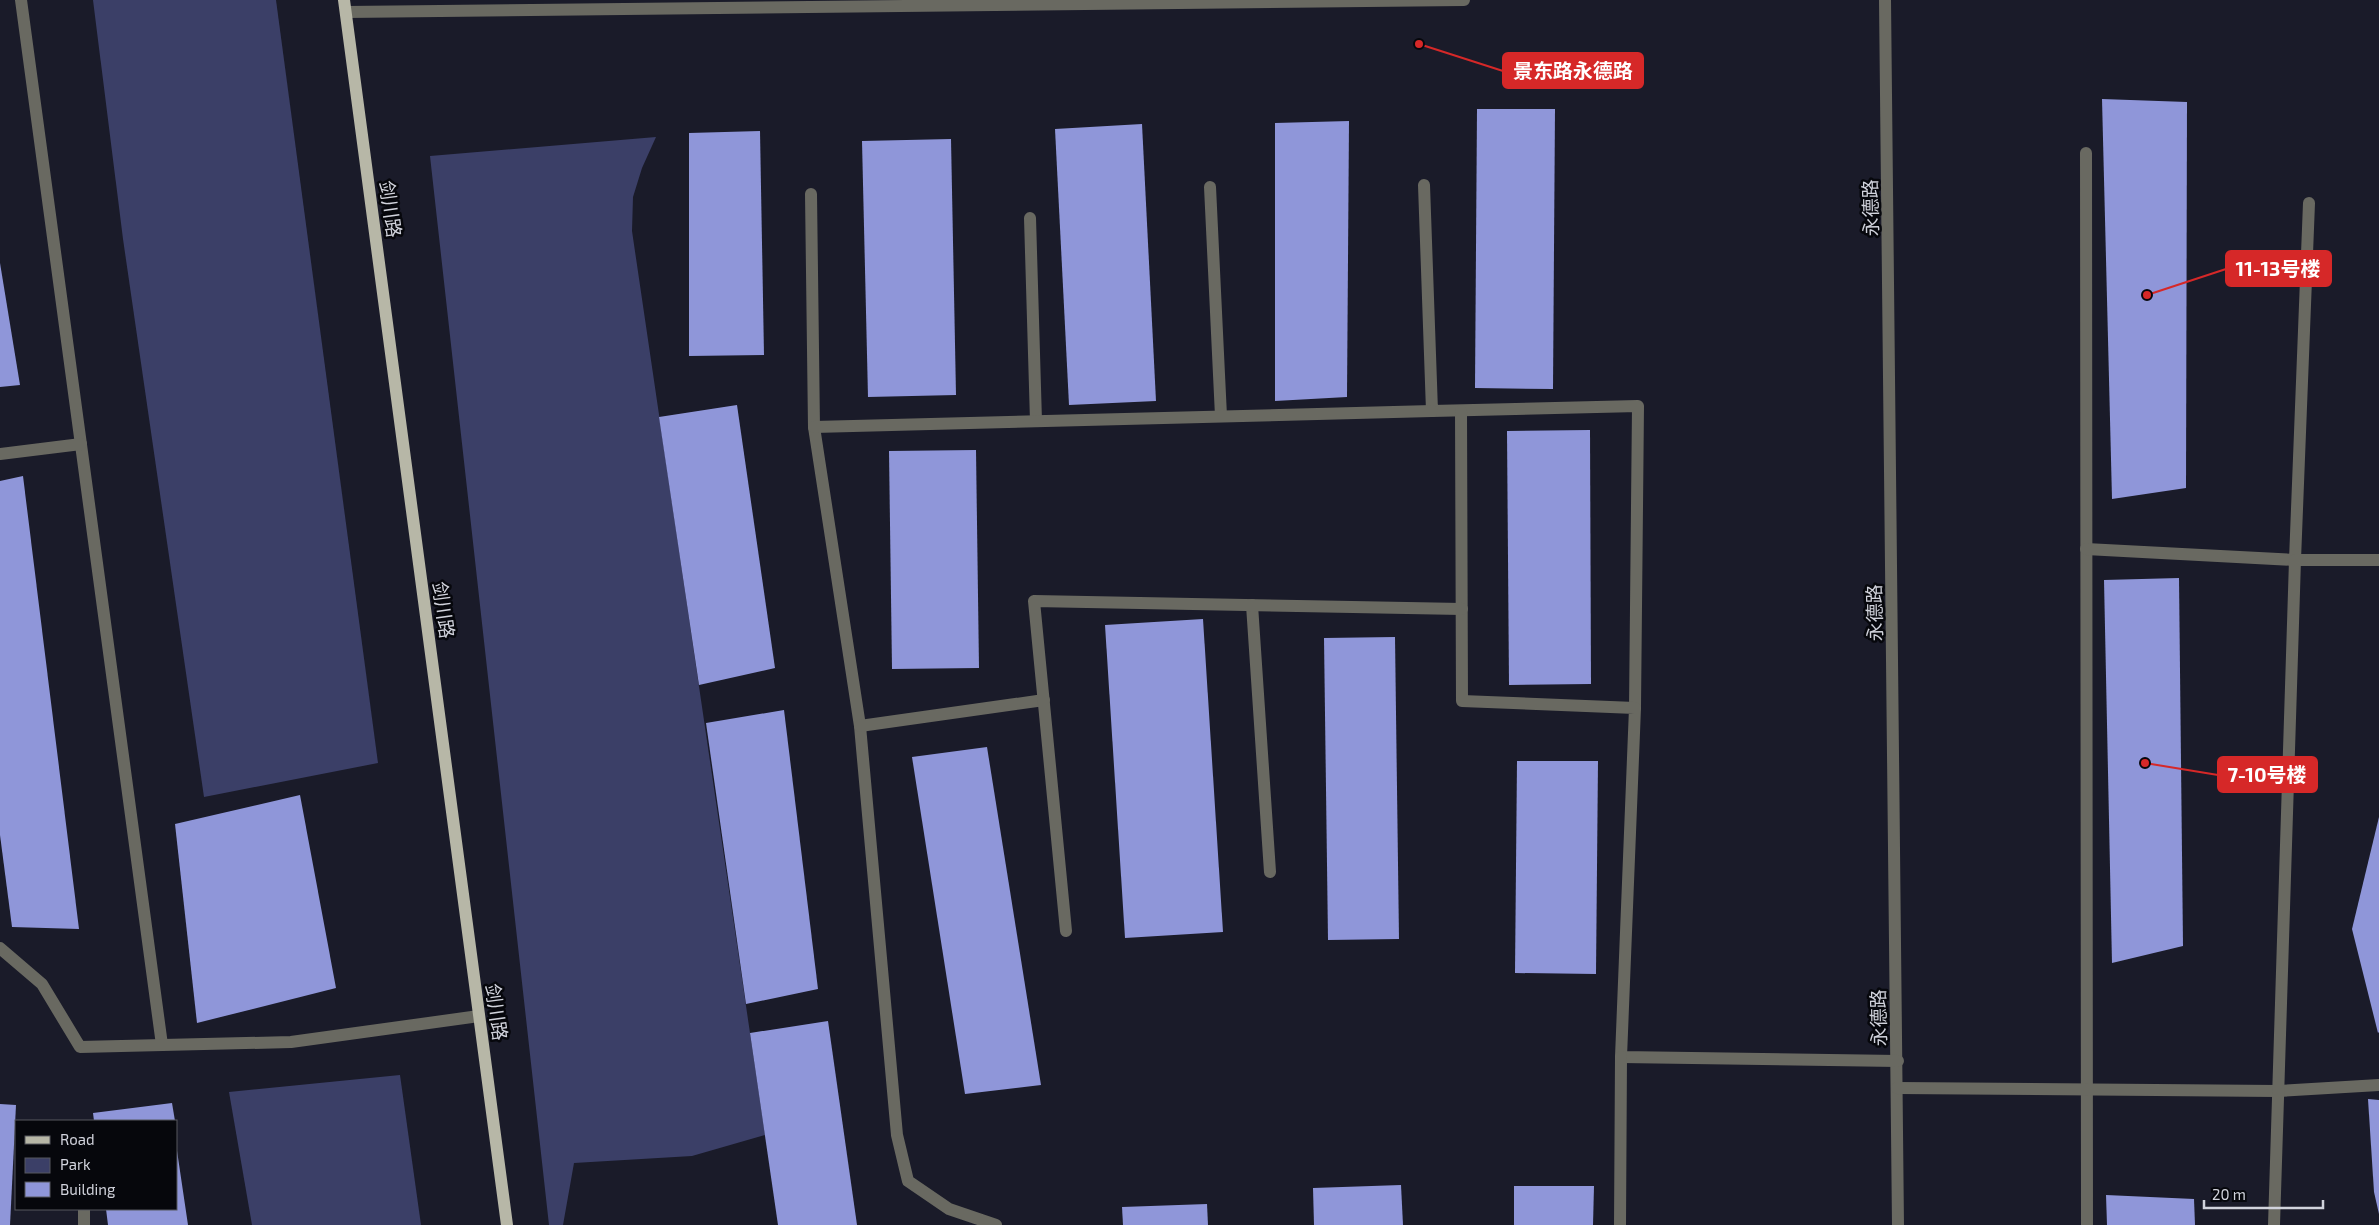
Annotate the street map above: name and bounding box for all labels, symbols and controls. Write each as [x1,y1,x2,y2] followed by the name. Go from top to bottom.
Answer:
[1503,53,1643,88] callout: 景东路永德路
[1513,58,1633,82] text: 景东路永德路
[376,179,406,239] street label: 剑川路
[1858,179,1882,237] street label: 永德路
[2226,251,2331,286] callout: 11-13号楼
[2236,256,2320,280] text: 11-13号楼
[429,580,459,640] street label: 剑川路
[1862,584,1886,642] street label: 永德路
[2218,757,2317,792] callout: 7-10号楼
[2227,762,2307,786] text: 7-10号楼
[482,982,512,1042] street label: 剑川路
[1866,989,1890,1047] street label: 永德路
[15,1120,178,1210] legend
[60,1130,95,1148] text: Road
[60,1155,91,1173] text: Park
[2204,1178,2323,1210] scale bar
[60,1180,116,1198] text: Building
[2212,1185,2246,1203] text: 20 m

